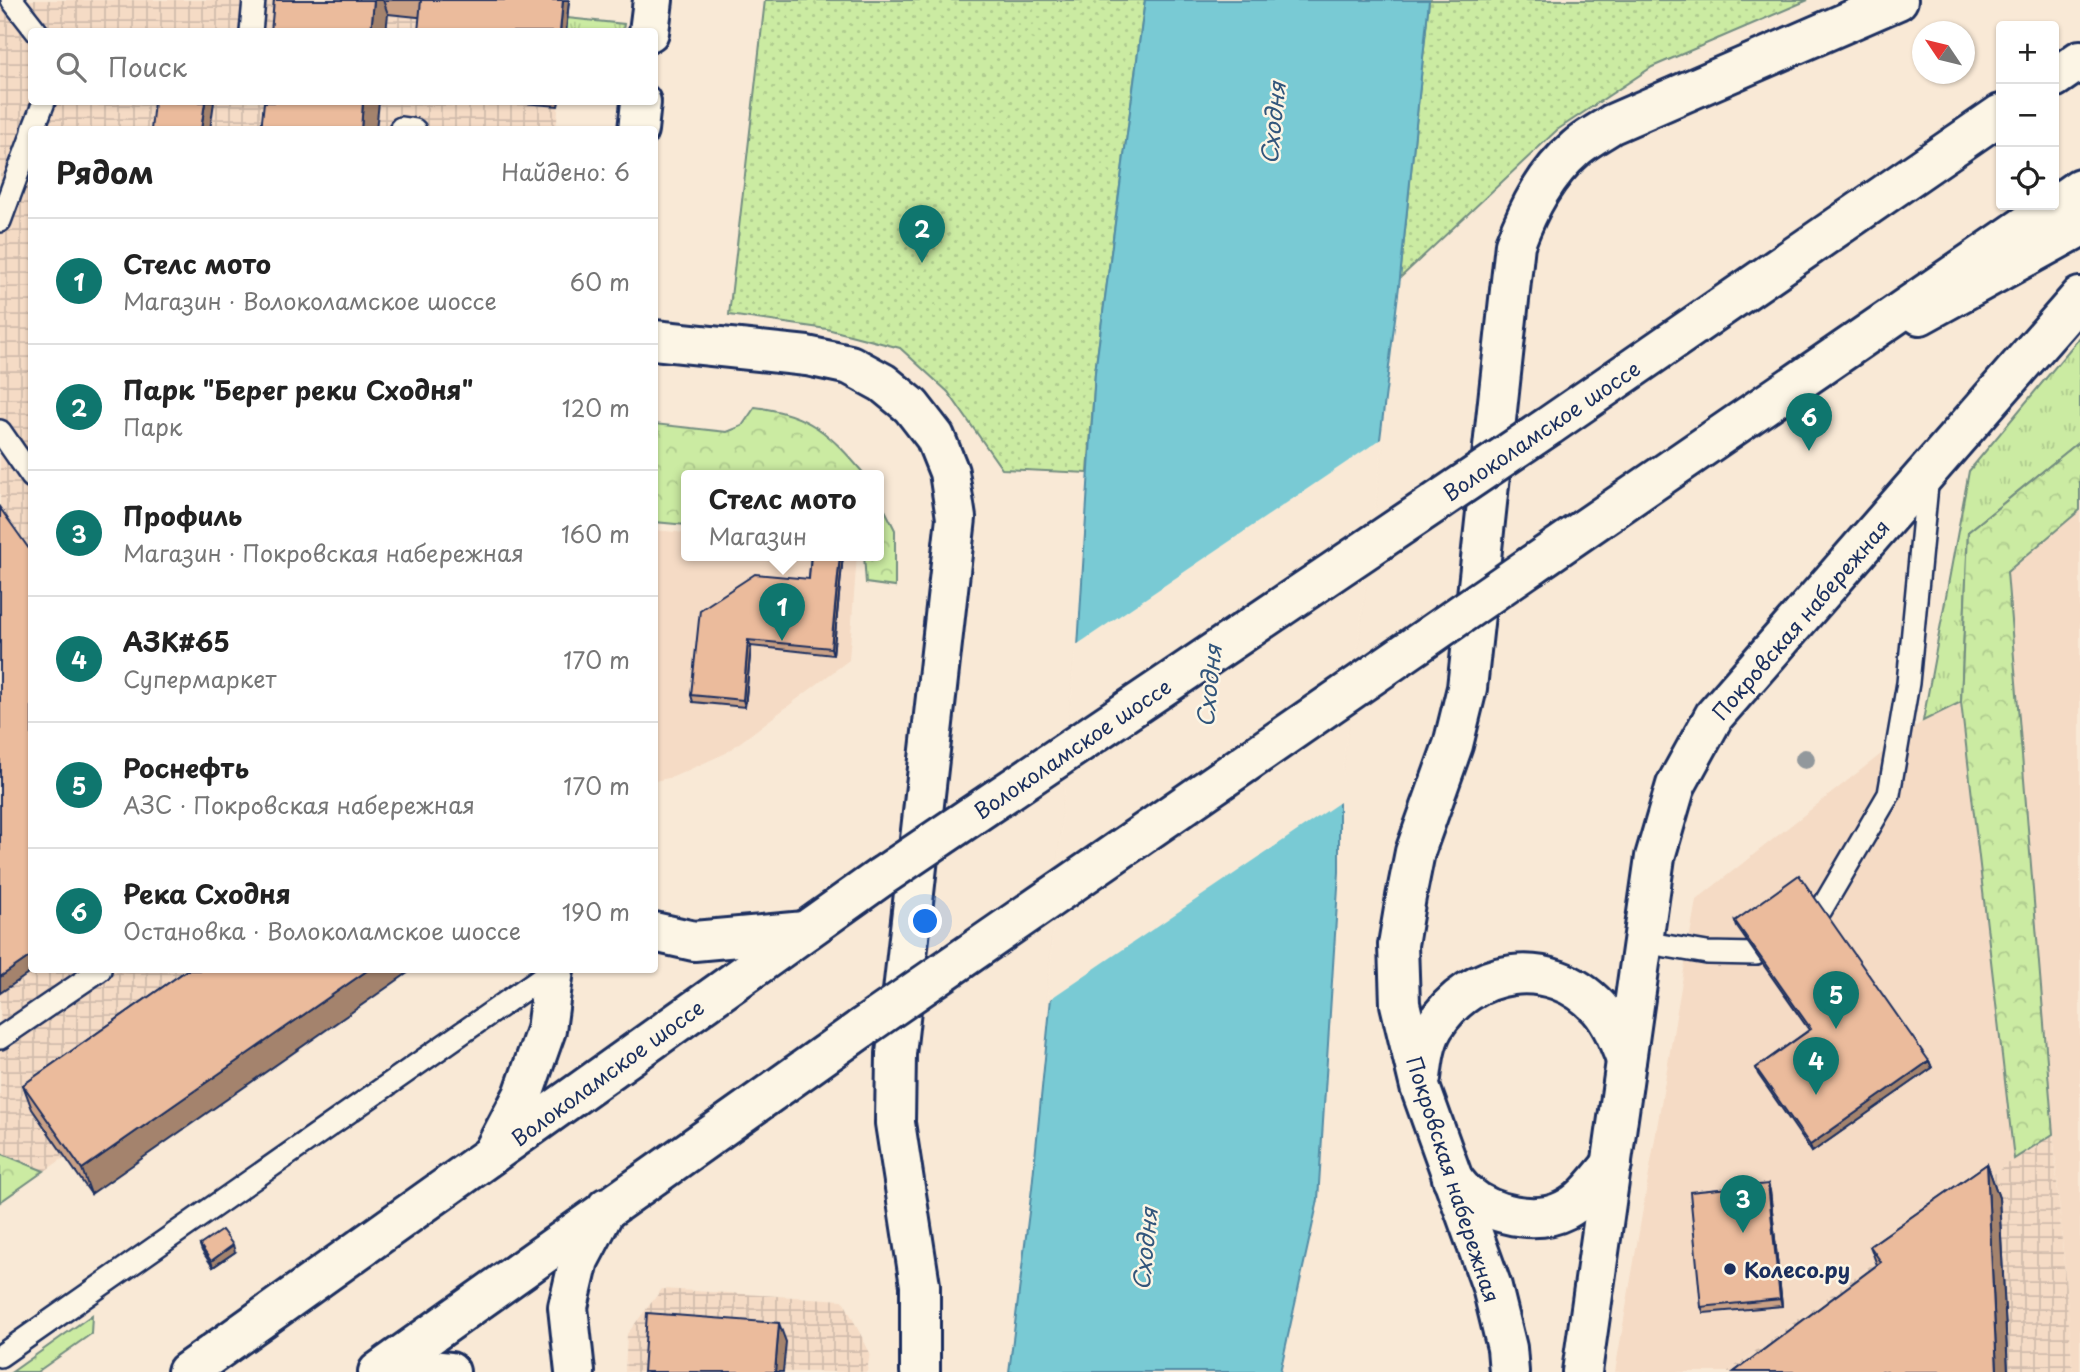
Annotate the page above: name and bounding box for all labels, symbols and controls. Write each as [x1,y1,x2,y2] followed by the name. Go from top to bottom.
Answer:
[1912,21,1975,84] north arrow
[1996,21,2059,210] map controls
[1996,21,2059,84] button: +
[28,28,658,105] search box
[108,47,187,86] text: Поиск
[52,48,90,86] icon: search
[1250,79,1294,166] water label: Сходня
[1996,84,2059,147] button: −
[1996,147,2059,210] button: locate
[56,149,154,194] text: Рядом
[501,154,630,189] text: Найдено: 6
[899,205,945,263] pin: 2
[123,244,271,283] text: Стелс мото
[74,264,85,299] text: 1
[570,264,630,299] text: 60 m
[123,283,497,318] text: Магазин · Волоколамское шоссе
[1436,352,1646,508] street label: Волоколамское шоссе
[123,370,473,409] text: Парк "Берег реки Сходня"
[71,390,87,425] text: 2
[562,390,630,425] text: 120 m
[1786,393,1832,451] pin: 6
[123,409,182,444] text: Парк
[681,470,884,561] popup
[709,479,856,518] text: Стелс мото
[123,496,242,535] text: Профиль
[1704,511,1896,727] street label: Покровская набережная
[71,516,87,551] text: 3
[561,516,630,551] text: 160 m
[709,518,807,553] text: Магазин
[123,535,524,570] text: Магазин · Покровская набережная
[759,583,805,641] pin: 1
[123,622,230,661] text: АЗК#65
[71,642,87,677] text: 4
[563,642,630,677] text: 170 m
[1186,642,1230,729] water label: Сходня
[123,661,277,696] text: Супермаркет
[967,670,1177,826] street label: Волоколамское шоссе
[123,748,249,787] text: Роснефть
[72,768,86,803] text: 5
[563,768,630,803] text: 170 m
[123,787,475,822] text: АЗС · Покровская набережная
[123,874,291,913] text: Река Сходня
[71,894,87,929] text: 6
[562,894,630,929] text: 190 m
[908,904,942,938] your location
[123,913,521,948] text: Остановка · Волоколамское шоссе
[1813,971,1859,1029] pin: 5
[504,991,710,1153] street label: Волоколамское шоссе
[1793,1037,1839,1095] pin: 4
[1399,1052,1509,1306] street label: Покровская набережная
[1720,1175,1766,1233] pin: 3
[1122,1205,1166,1292] water label: Сходня
[1744,1253,1850,1285] place label: Колесо.ру
[1722,1261,1738,1277] marker: Колесо.ру

